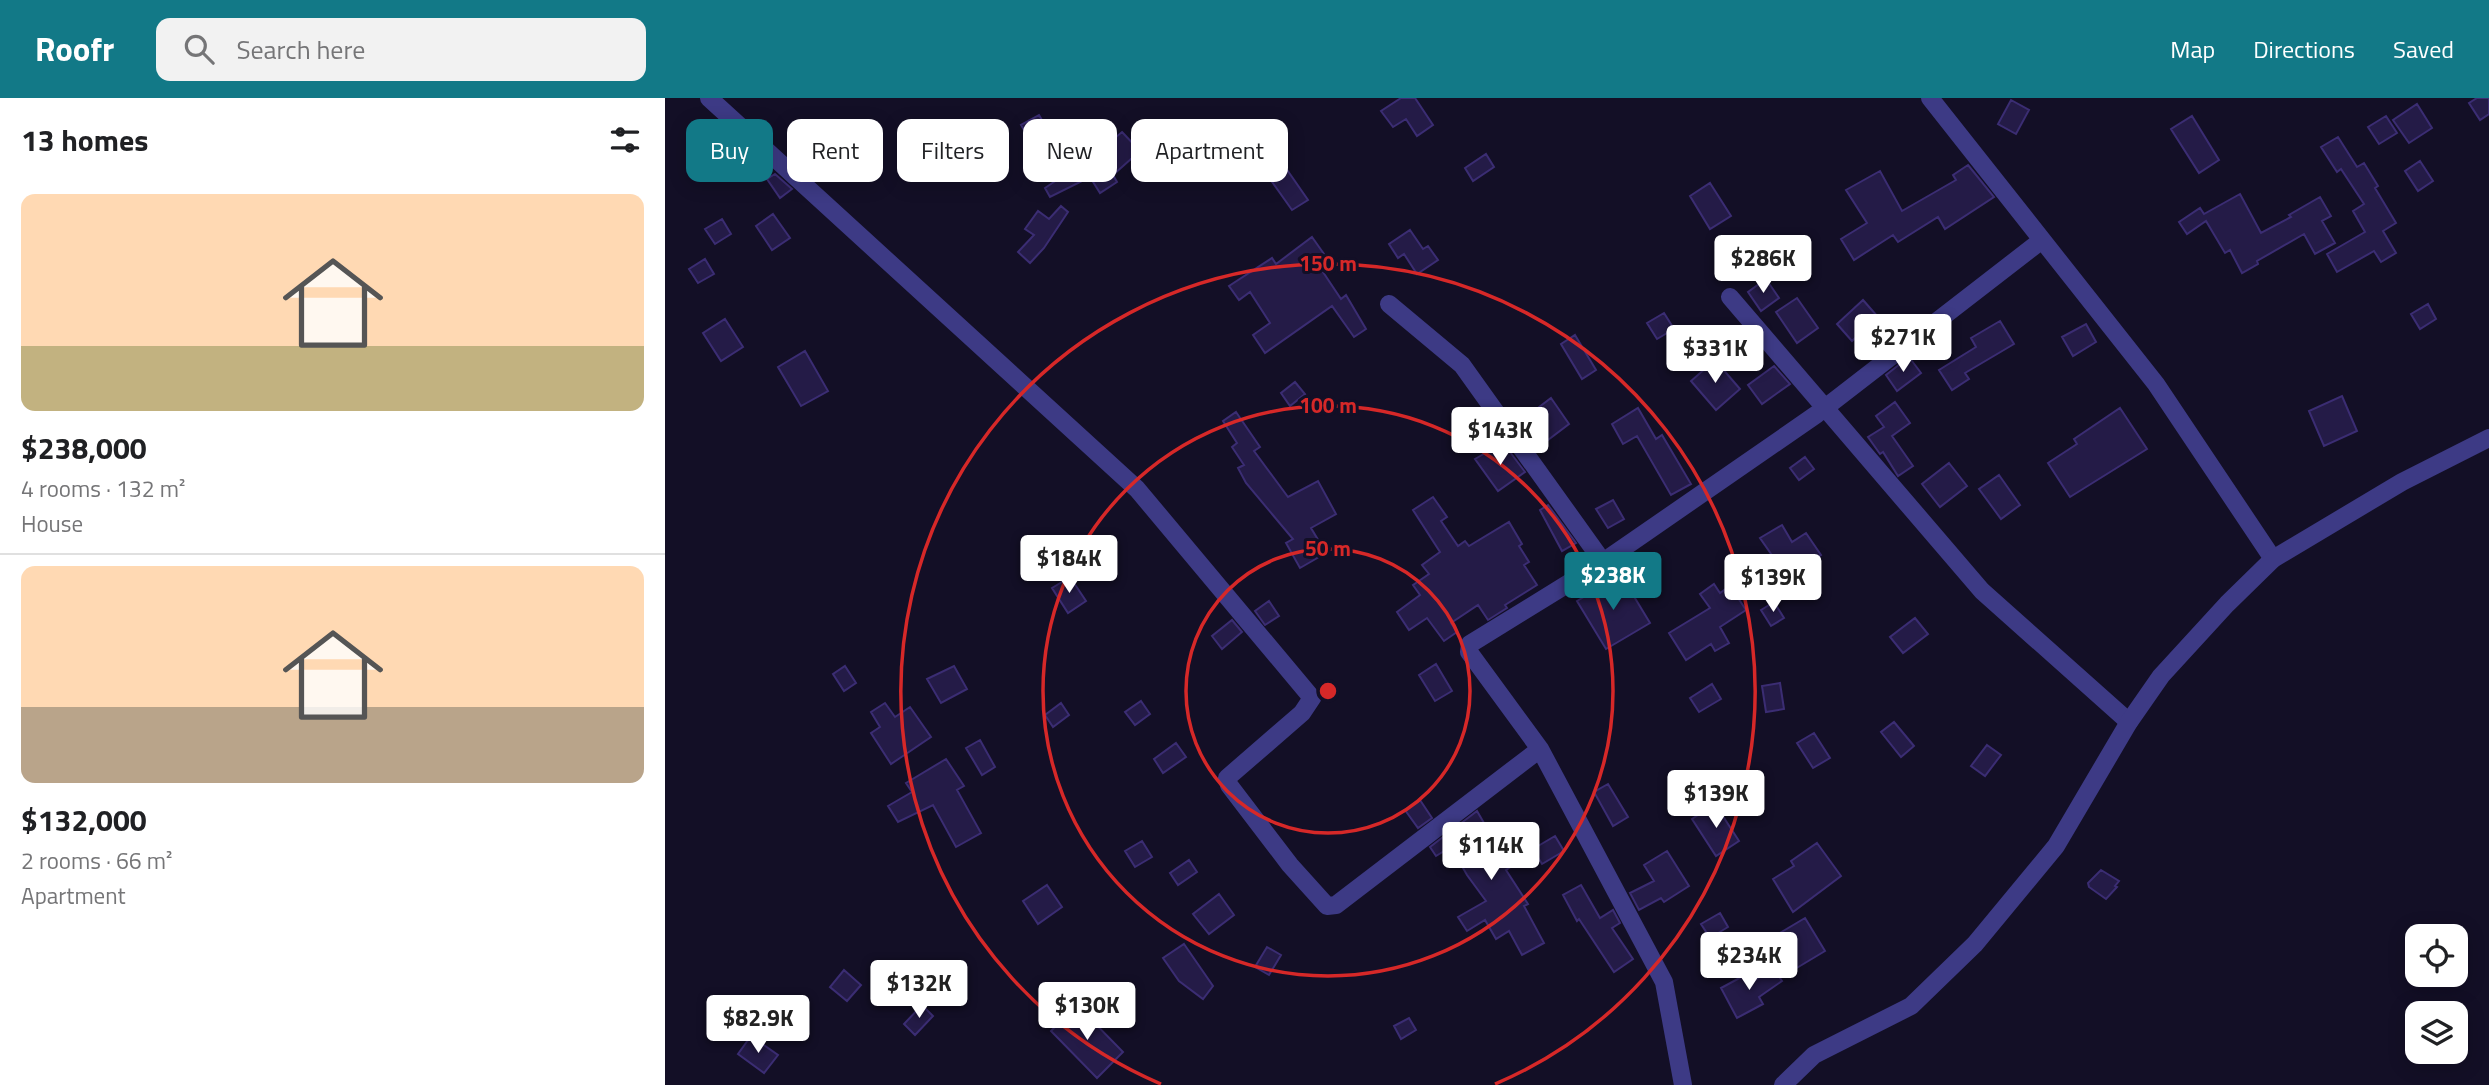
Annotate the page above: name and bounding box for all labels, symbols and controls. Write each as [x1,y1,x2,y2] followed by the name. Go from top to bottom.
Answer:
[156,18,646,81] search box
[35,24,114,74] text: Roofr
[180,30,218,68] icon: search
[236,30,365,69] text: Search here
[2170,31,2215,67] text: Map
[2253,31,2355,67] text: Directions
[2393,31,2454,67] text: Saved
[21,117,148,163] text: 13 homes
[686,119,773,182] chip: Buy
[787,119,883,182] chip: Rent
[897,119,1009,182] chip: Filters
[1023,119,1117,182] chip: New
[1131,119,1288,182] chip: Apartment
[606,121,644,159] icon: filters
[1714,236,1812,295] pin: $286K
[270,240,396,366] icon: home
[1730,240,1796,275] text: $286K
[1299,247,1357,279] text: 150 m
[1854,314,1952,374] pin: $271K
[1870,319,1936,354] text: $271K
[1666,326,1764,385] pin: $331K
[1682,330,1748,365] text: $331K
[1299,389,1357,421] text: 100 m
[1451,408,1549,467] pin: $143K
[1467,412,1533,447] text: $143K
[21,425,147,471] text: $238,000
[21,471,185,506] text: 4 rooms · 132 m²
[21,506,83,541] text: House
[1305,532,1351,564] text: 50 m
[1020,536,1118,595] pin: $184K
[1036,540,1102,575] text: $184K
[1564,552,1662,612] pin: $238K
[1724,554,1822,614] pin: $139K
[1580,557,1646,592] text: $238K
[1740,559,1806,594] text: $139K
[270,612,396,738] icon: home
[1316,679,1340,703] centre of rings
[1667,770,1765,830] pin: $139K
[1683,775,1749,810] text: $139K
[21,797,147,843] text: $132,000
[1442,822,1540,882] pin: $114K
[1458,827,1524,862] text: $114K
[21,843,172,878] text: 2 rooms · 66 m²
[21,878,126,913] text: Apartment
[2405,924,2468,1064] map controls
[2405,924,2468,987] button: locate
[1700,932,1798,992] pin: $234K
[1716,937,1782,972] text: $234K
[870,960,968,1020] pin: $132K
[886,965,952,1000] text: $132K
[1038,982,1136,1042] pin: $130K
[1054,987,1120,1022] text: $130K
[701,996,815,1055] pin: $82.9K
[722,1000,794,1035] text: $82.9K
[2405,1001,2468,1064] button: layers

